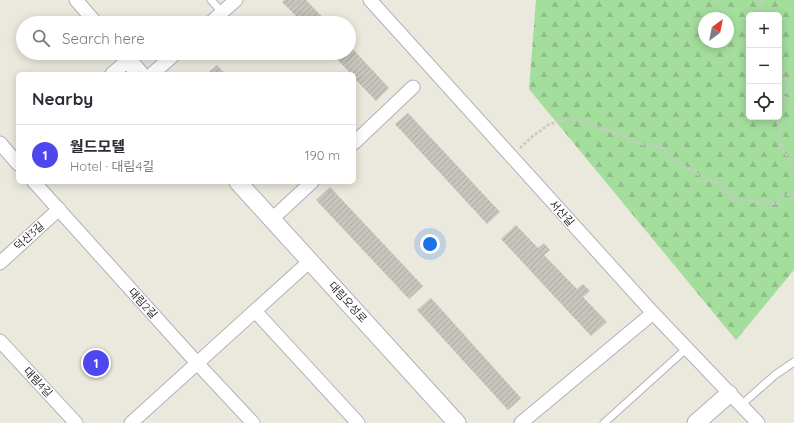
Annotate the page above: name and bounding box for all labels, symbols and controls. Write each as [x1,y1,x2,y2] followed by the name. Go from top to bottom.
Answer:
[698,12,734,48] north arrow
[746,12,782,120] map controls
[746,12,782,48] button: +
[16,16,356,60] search box
[30,27,52,49] icon: search
[62,29,145,48] text: Search here
[746,48,782,84] button: −
[746,84,782,120] button: locate
[32,88,93,109] text: Nearby
[70,137,125,156] text: 월드모텔
[42,147,48,163] text: 1
[305,147,340,163] text: 190 m
[70,158,154,174] text: Hotel · 대림4길
[547,197,577,229] street label: 서산길
[11,219,47,253] street label: 덕산3길
[420,234,440,254] your location
[326,279,370,325] street label: 대림오성로
[126,285,160,321] street label: 대림2길
[83,348,109,378] pin: 1
[21,364,55,400] street label: 대림4길

